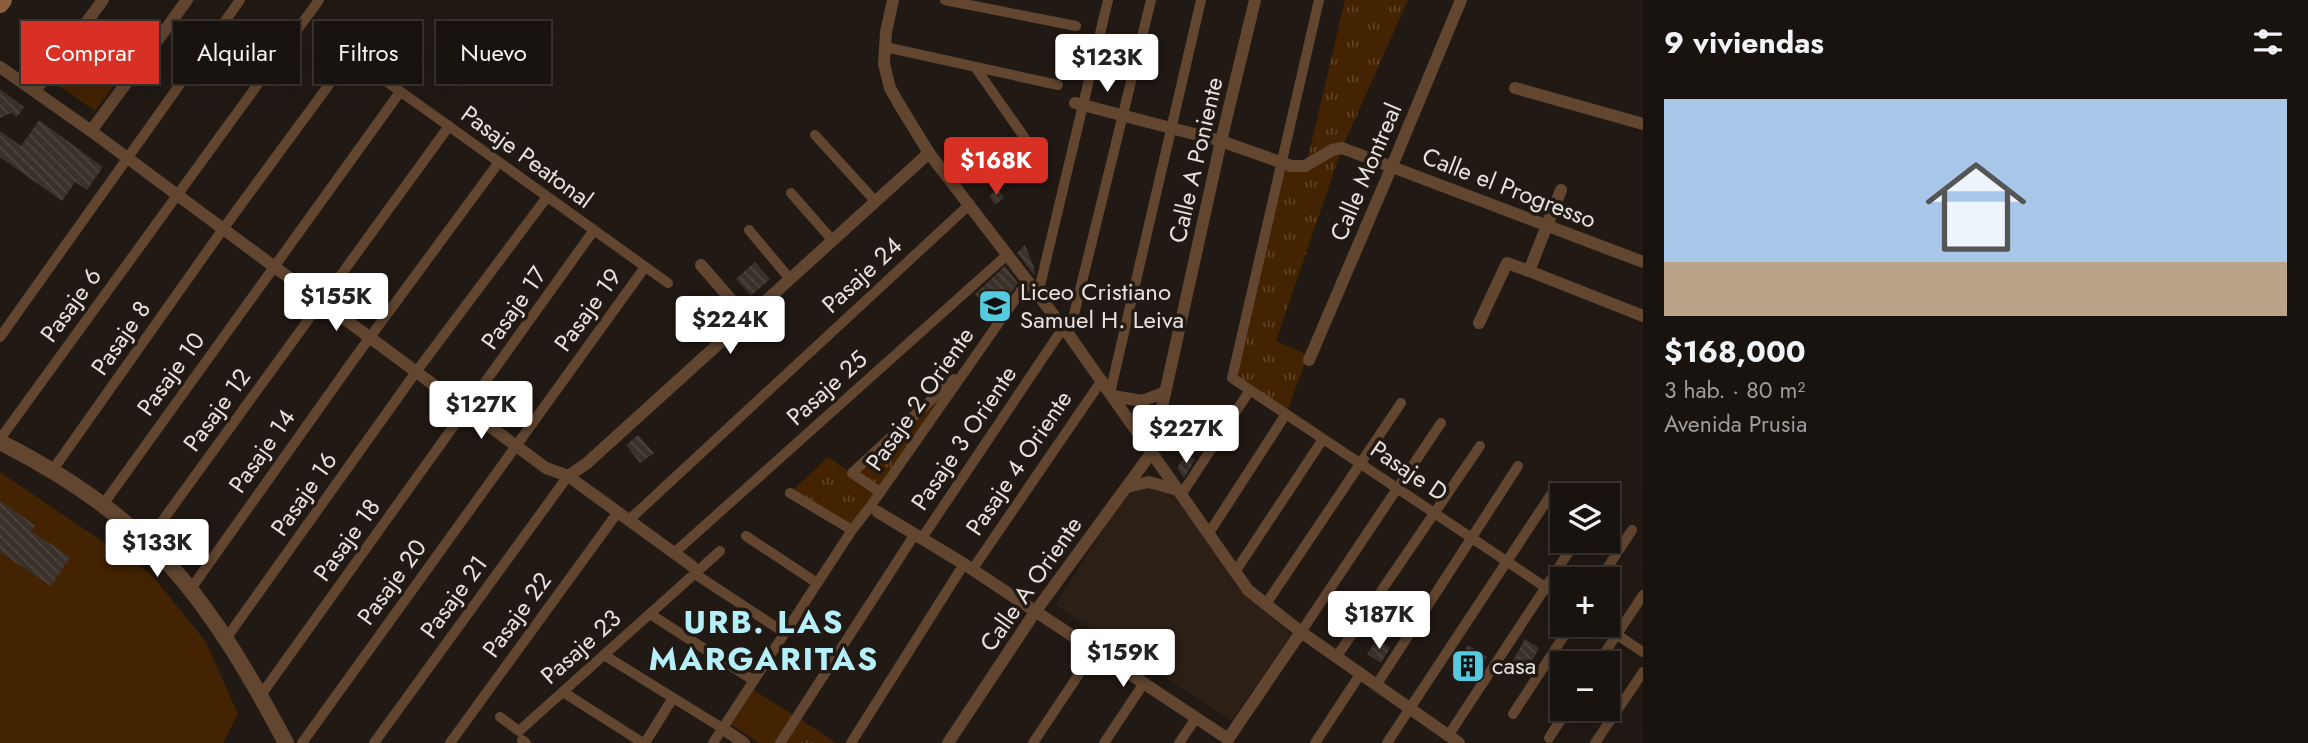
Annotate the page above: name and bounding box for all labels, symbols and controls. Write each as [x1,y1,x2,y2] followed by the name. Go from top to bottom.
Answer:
[21,21,159,84] chip: Comprar
[173,21,300,84] chip: Alquilar
[314,21,422,84] chip: Filtros
[436,21,551,84] chip: Nuevo
[1664,21,1824,64] text: 9 viviendas
[2249,23,2287,61] icon: filters
[1058,34,1156,94] pin: $123K
[1071,40,1143,74] text: $123K
[1159,74,1232,246] street label: Calle A Poniente
[454,97,601,216] street label: Pasaje Peatonal
[1321,97,1410,246] street label: Calle Montreal
[947,138,1045,197] pin: $168K
[1417,138,1601,237] street label: Calle el Progresso
[960,143,1032,177] text: $168K
[1913,144,2039,270] icon: home
[814,228,910,321] street label: Pasaje 24
[472,259,555,356] street label: Pasaje 17
[32,260,110,349] street label: Pasaje 6
[545,261,630,359] street label: Pasaje 19
[287,274,385,333] pin: $155K
[1020,274,1184,337] place label: Liceo Cristiano Samuel H. Leiva
[300,279,372,313] text: $155K
[976,287,1014,325] school or university icon: Liceo Cristiano Samuel H. Leiva
[82,293,159,382] street label: Pasaje 8
[681,296,779,356] pin: $224K
[692,302,768,336] text: $224K
[857,320,982,478] street label: Pasaje 2 Oriente
[128,325,213,423] street label: Pasaje 10
[1664,330,1806,373] text: $168,000
[779,342,875,433] street label: Pasaje 25
[902,358,1025,517] street label: Pasaje 3 Oriente
[174,361,259,459] street label: Pasaje 12
[1664,373,1805,407] text: 3 hab. · 80 m²
[432,382,530,441] pin: $127K
[957,383,1080,542] street label: Pasaje 4 Oriente
[445,387,517,421] text: $127K
[220,402,303,500] street label: Pasaje 14
[1137,406,1235,465] pin: $227K
[1664,407,1807,441] text: Avenida Prusia
[1149,411,1223,445] text: $227K
[1363,432,1455,509] street label: Pasaje D
[262,445,345,543] street label: Pasaje 16
[1550,483,1620,721] map controls
[1550,483,1620,553] button: layers
[305,491,389,588] street label: Pasaje 18
[971,509,1090,659] street label: Calle A Oriente
[108,520,206,579] pin: $133K
[122,525,192,559] text: $133K
[348,531,435,632] street label: Pasaje 20
[411,548,496,646] street label: Pasaje 21
[474,565,560,665] street label: Pasaje 22
[1550,567,1620,637] button: +
[1330,592,1428,651] pin: $187K
[1344,597,1414,631] text: $187K
[649,599,879,682] district label: URB. LAS MARGARITAS
[533,601,629,692] street label: Pasaje 23
[1074,630,1172,689] pin: $159K
[1087,635,1159,669] text: $159K
[1449,647,1487,685] building icon: casa
[1492,648,1536,683] place label: casa
[1550,651,1620,721] button: −

